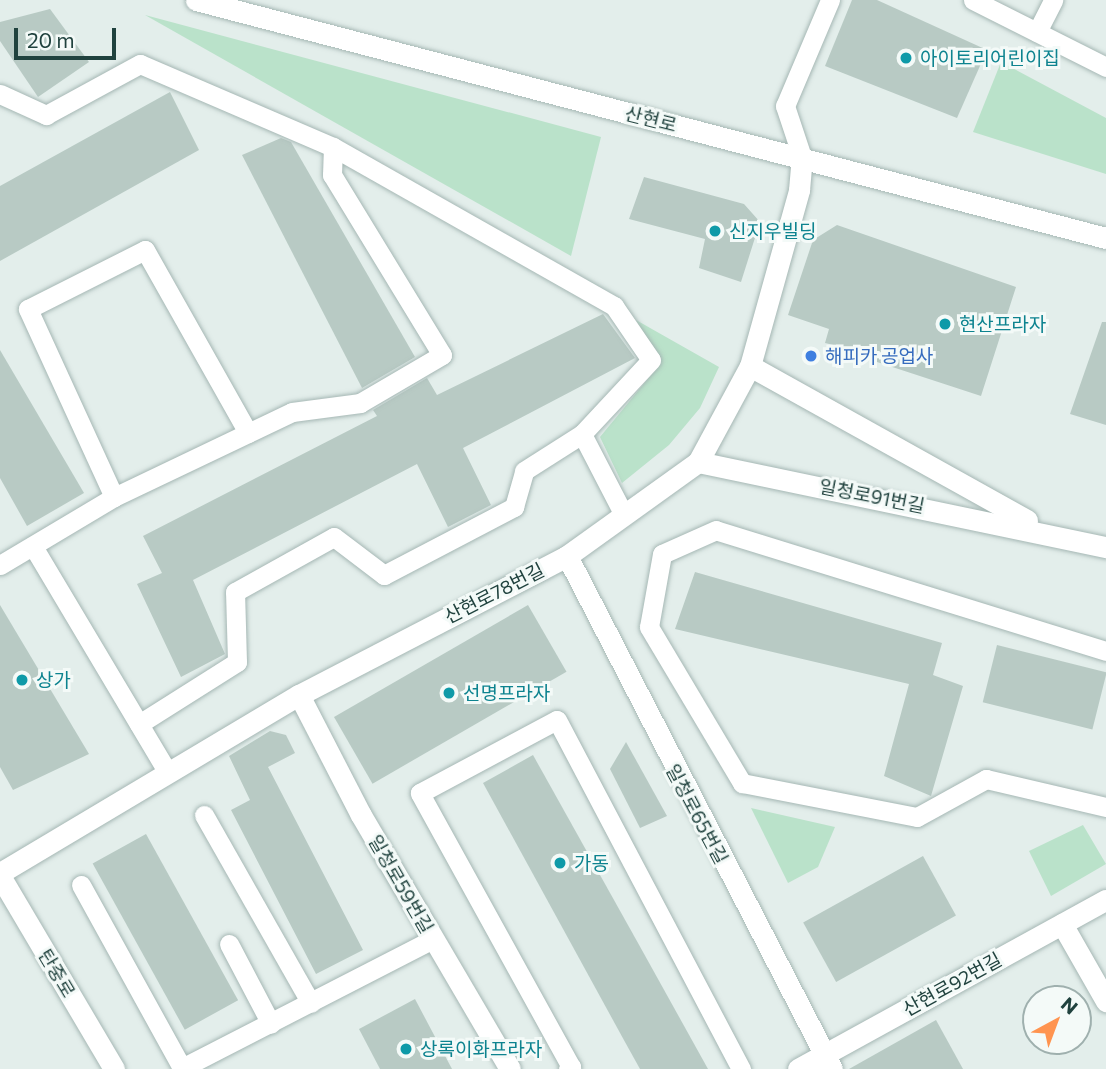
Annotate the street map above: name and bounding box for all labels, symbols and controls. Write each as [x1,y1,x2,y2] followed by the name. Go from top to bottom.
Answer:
[18,14,119,58] scale bar
[27,27,75,52] text: 20 m
[920,47,1060,69] place label: 아이토리어린이집
[898,50,914,66] marker: 아이토리어린이집
[623,102,679,136] street label: 산현로
[729,220,816,242] place label: 신지우빌딩
[707,223,723,239] marker: 신지우빌딩
[959,313,1046,335] place label: 현산프라자
[937,316,953,332] marker: 현산프라자
[825,345,934,367] place label: 해피카 공업사
[803,348,819,364] marker: 해피카 공업사
[817,475,927,517] street label: 일청로91번길
[440,558,548,628] street label: 산현로78번길
[36,669,71,691] place label: 상가
[14,672,30,688] marker: 상가
[463,682,550,704] place label: 선명프라자
[441,685,457,701] marker: 선명프라자
[661,760,733,868] street label: 일청로65번길
[364,831,438,937] street label: 일청로59번길
[574,852,609,874] place label: 가동
[552,855,568,871] marker: 가동
[34,945,80,1001] street label: 탄중로
[899,948,1005,1020] street label: 산현로92번길
[1022,985,1092,1055] north arrow
[1057,992,1083,1019] text: N
[420,1038,542,1060] place label: 상록이화프라자
[398,1041,414,1057] marker: 상록이화프라자

